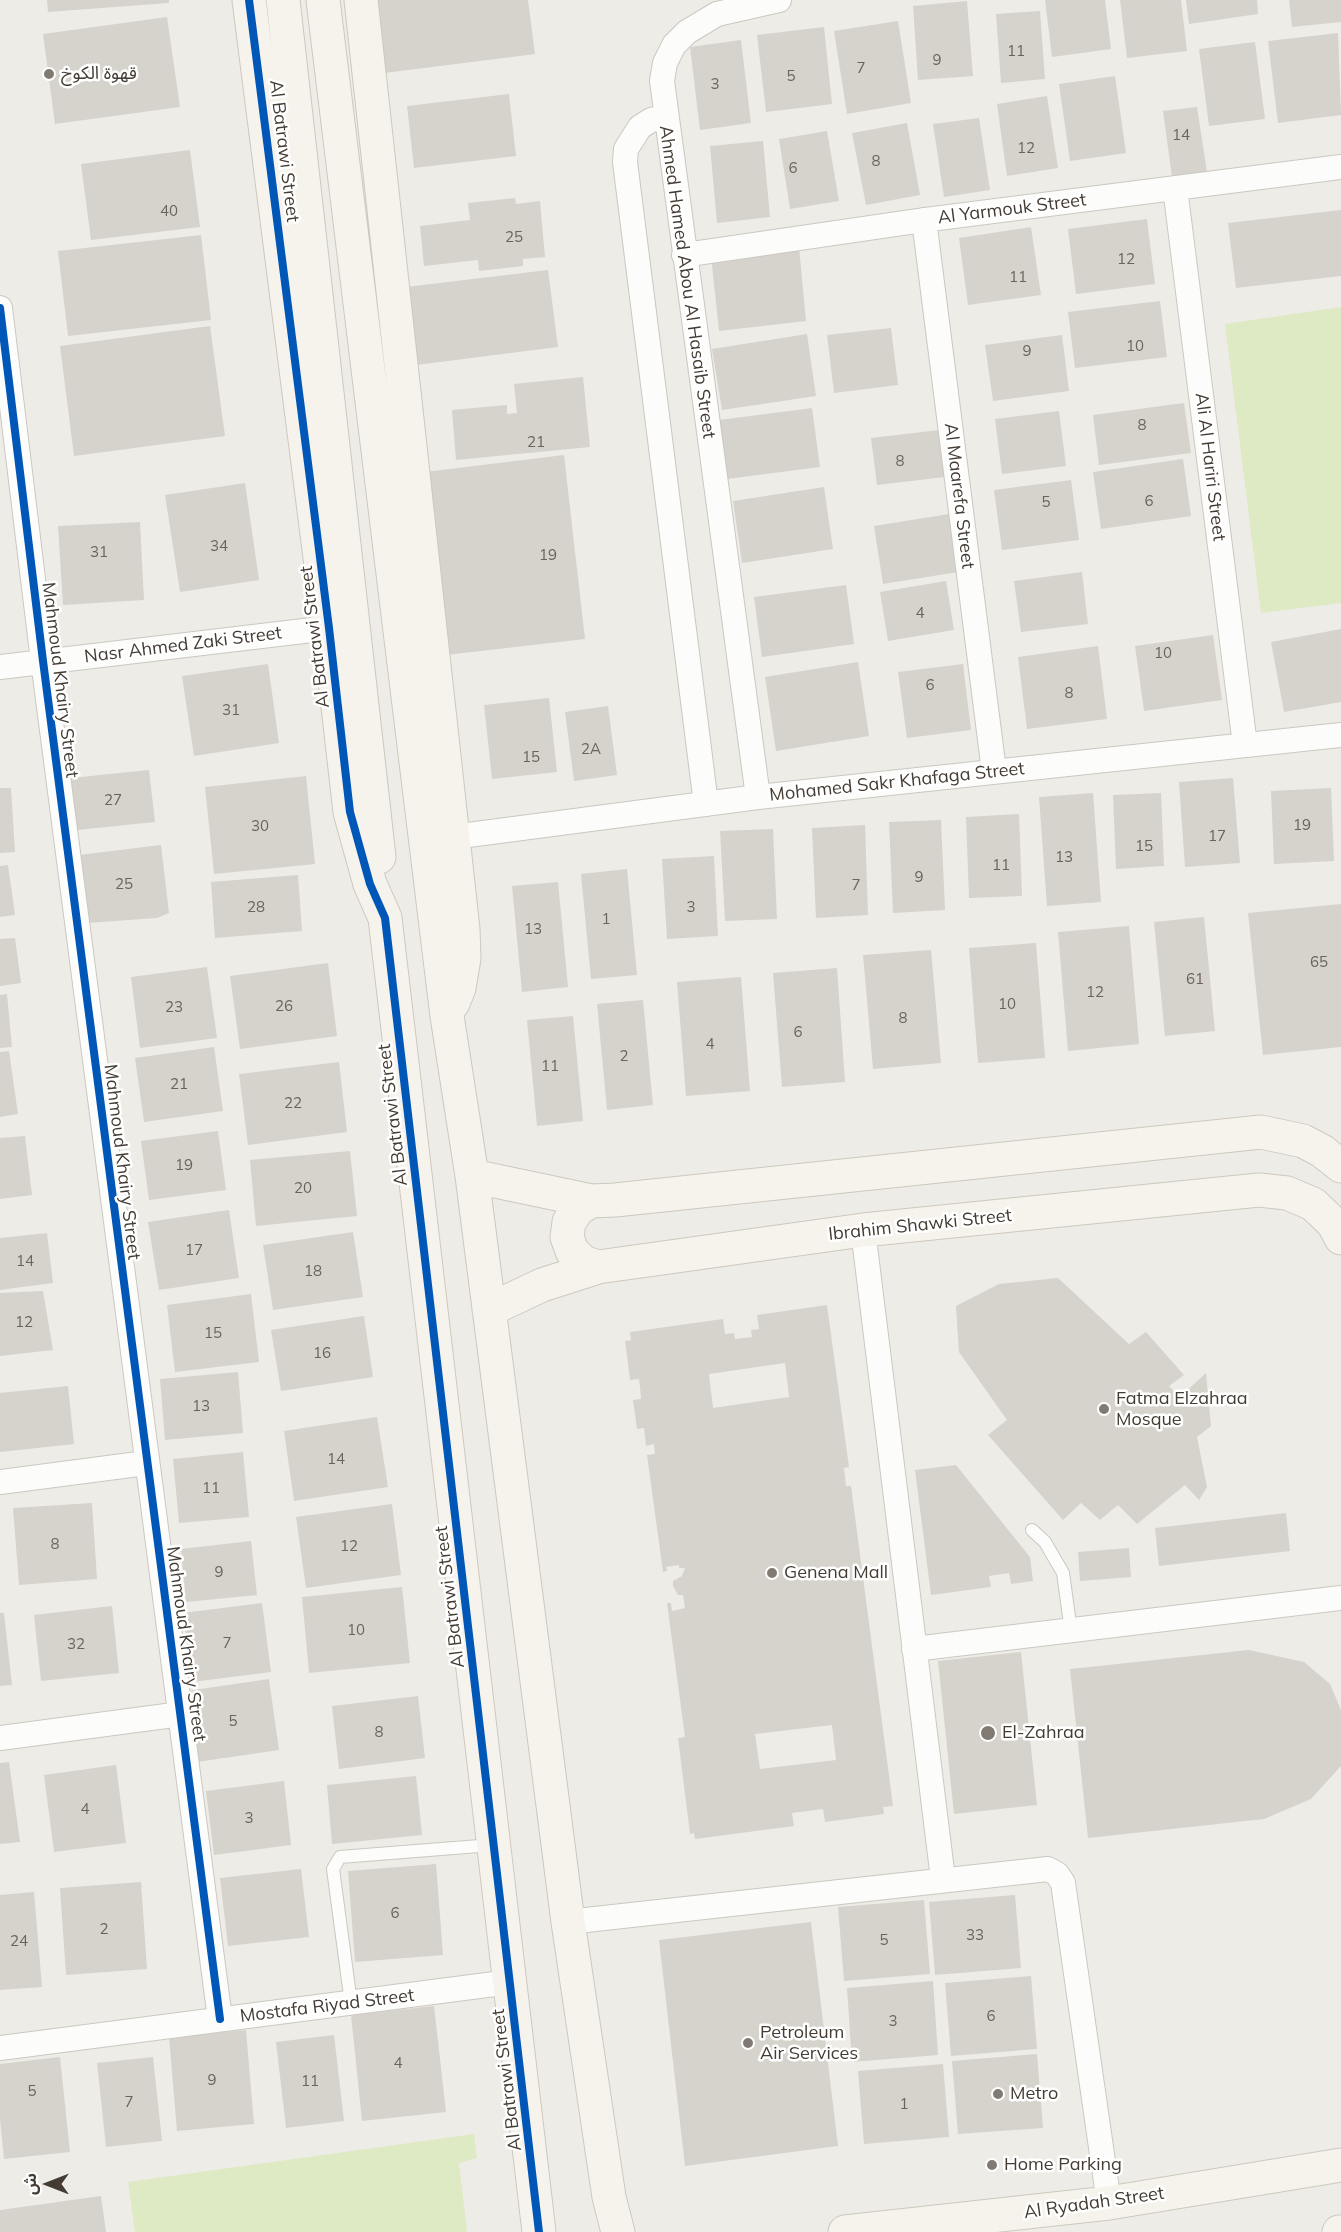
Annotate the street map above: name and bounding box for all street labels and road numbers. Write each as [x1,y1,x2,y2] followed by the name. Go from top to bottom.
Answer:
[265,79,303,223] street label: Al Batrawi Street
[654,124,720,440] street label: Ahmed Hamed Abou Al Hasaib Street
[937,189,1087,229] street label: Al Yarmouk Street
[1190,392,1230,542] street label: Ali Al Hariri Street
[939,422,979,570] street label: Al Maarefa Street
[296,565,334,709] street label: Al Batrawi Street
[37,581,83,779] street label: Mahmoud Khairy Street
[83,622,283,668] street label: Nasr Ahmed Zaki Street
[768,758,1026,806] street label: Mohamed Sakr Khafaga Street
[374,1043,412,1187] street label: Al Batrawi Street
[99,1063,145,1261] street label: Mahmoud Khairy Street
[827,1205,1013,1245] street label: Ibrahim Shawki Street
[431,1525,469,1669] street label: Al Batrawi Street
[162,1545,210,1743] street label: Mahmoud Khairy Street
[239,1985,415,2027] street label: Mostafa Riyad Street
[488,2008,526,2152] street label: Al Batrawi Street
[1022,2182,1166,2224] street label: Al Ryadah Street

